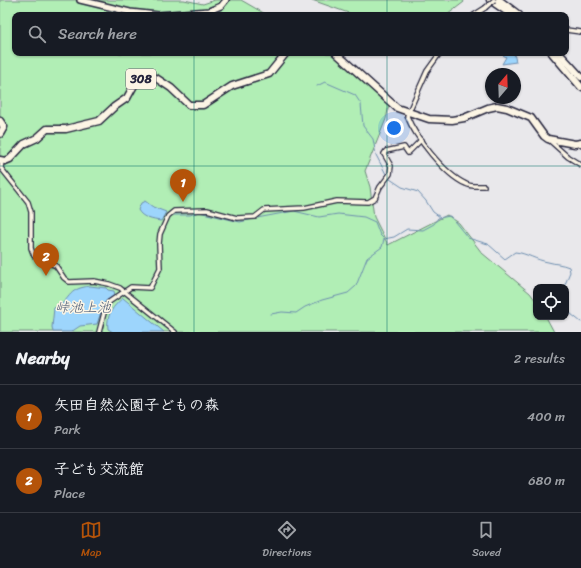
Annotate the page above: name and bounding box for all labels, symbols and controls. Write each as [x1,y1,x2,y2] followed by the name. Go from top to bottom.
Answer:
[12,12,569,56] search box
[58,21,137,47] text: Search here
[26,23,48,45] icon: search
[485,68,521,104] north arrow
[126,69,156,89] road number: 308
[384,118,404,138] your location
[170,169,196,202] pin: 1
[33,243,59,276] pin: 2
[533,284,569,320] map controls
[533,284,569,320] button: locate
[55,295,112,320] water label: 峠池上池
[16,343,70,373] text: Nearby
[514,347,565,370] text: 2 results
[54,392,219,418] text: 矢田自然公園子どもの森
[26,405,32,428] text: 1
[527,405,565,428] text: 400 m
[54,418,81,441] text: Park
[54,456,144,482] text: 子ども交流館
[25,469,33,492] text: 2
[528,469,565,492] text: 680 m
[54,482,85,505] text: Place
[80,519,102,562] tab: Map
[262,519,312,562] tab: Directions
[472,519,501,562] tab: Saved

